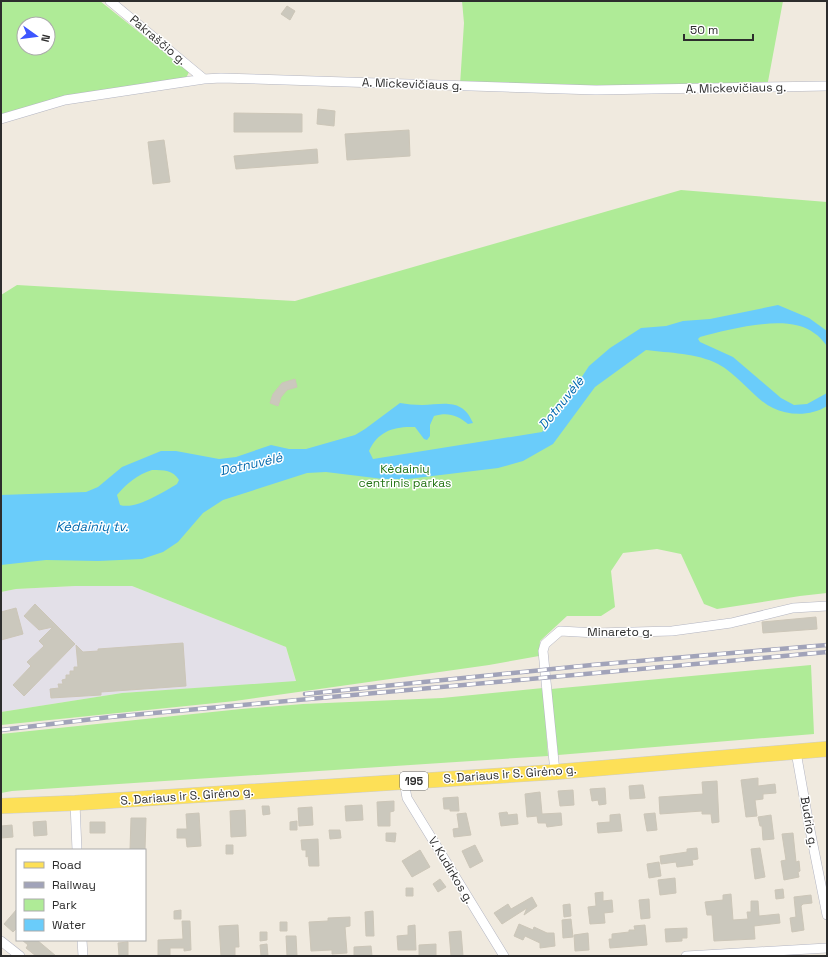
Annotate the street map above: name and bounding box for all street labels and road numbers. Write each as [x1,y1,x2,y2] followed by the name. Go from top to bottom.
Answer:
[126,12,190,68] street label: Pakraščio g.
[361,74,463,94] street label: A. Mickevičiaus g.
[686,79,786,97] street label: A. Mickevičiaus g.
[587,624,653,640] street label: Minareto g.
[443,761,577,787] street label: S. Dariaus ir S. Girėno g.
[400,772,428,790] road number: 195
[120,783,254,809] street label: S. Dariaus ir S. Girėno g.
[797,795,821,849] street label: Budrio g.
[425,833,477,907] street label: V. Kudirkos g.

